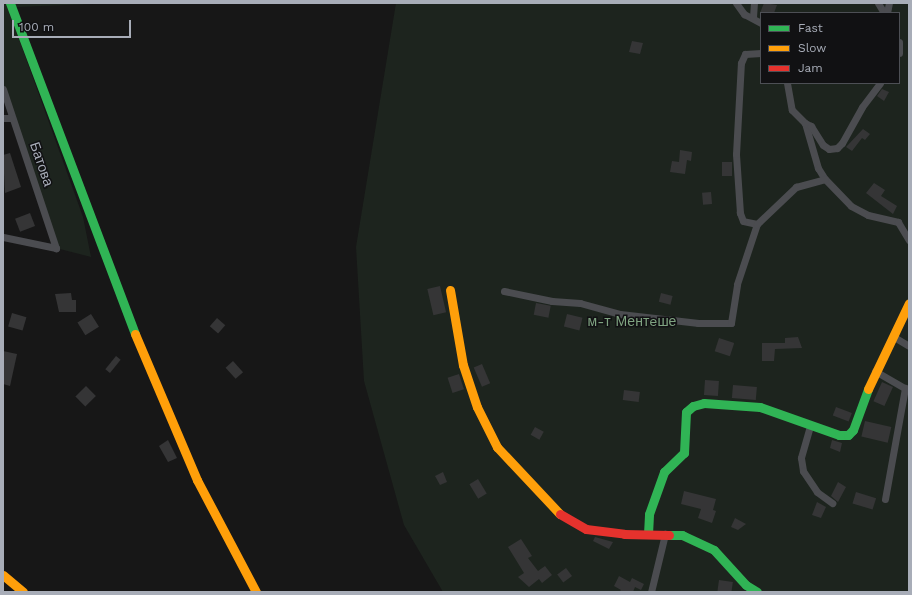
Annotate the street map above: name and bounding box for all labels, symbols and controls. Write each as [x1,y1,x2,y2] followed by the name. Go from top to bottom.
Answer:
[14,12,133,38] scale bar
[760,12,900,84] legend
[19,20,54,34] text: 100 m
[798,21,823,35] text: Fast
[798,41,826,55] text: Slow
[798,61,823,75] text: Jam
[27,140,57,188] street label: Батова
[588,313,676,329] park label: м-т Ментeше

